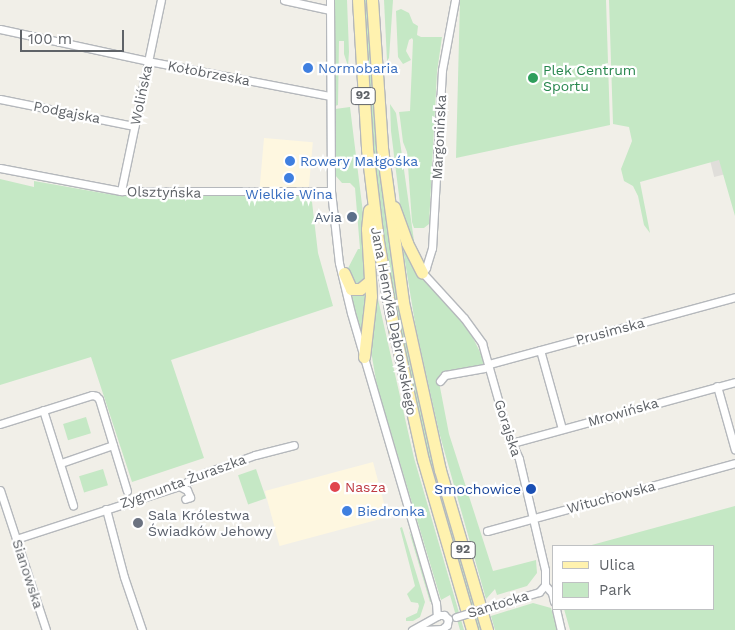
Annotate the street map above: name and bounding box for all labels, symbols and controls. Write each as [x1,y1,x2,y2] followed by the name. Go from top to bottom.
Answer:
[22,20,126,52] scale bar
[28,30,72,48] text: 100 m
[166,57,252,89] street label: Kołobrzeska
[318,60,398,76] place label: Normobaria
[302,62,314,74] marker: Normobaria
[543,62,636,94] place label: Plek Centrum Sportu
[126,63,156,127] street label: Wolińska
[527,72,539,84] marker: Plek Centrum Sportu
[350,86,376,105] road number: 92
[428,94,450,180] street label: Margonińska
[32,97,102,127] street label: Podgajska
[300,153,418,169] place label: Rowery Małgośka
[284,155,296,167] marker: Rowery Małgośka
[283,172,295,184] marker: Wielkie Wina
[127,183,201,201] street label: Olsztyńska
[245,186,333,202] place label: Wielkie Wina
[314,209,342,225] place label: Avia
[346,211,358,223] marker: Avia
[367,225,421,417] street label: Jana Henryka Dąbrowskiego
[574,314,646,348] street label: Prusimska
[586,394,660,430] street label: Mrowińska
[491,397,525,459] street label: Gorajska
[118,450,248,512] street label: Zygmunta Żuraszka
[565,477,657,517] street label: Wituchowska
[345,479,386,495] place label: Nasza
[329,481,341,493] marker: Nasza
[434,481,521,497] place label: Smochowice
[525,483,537,495] marker: Smochowice
[357,503,425,519] place label: Biedronka
[341,505,353,517] marker: Biedronka
[148,507,273,540] place label: Sala Królestwa Świadków Jehowy
[132,517,144,529] marker: Sala Królestwa Świadków Jehowy
[9,537,47,611] street label: Sianowska
[450,540,476,560] road number: 92
[552,545,715,610] legend
[599,556,635,574] text: Ulica
[599,581,631,599] text: Park
[465,587,531,621] street label: Santocka

